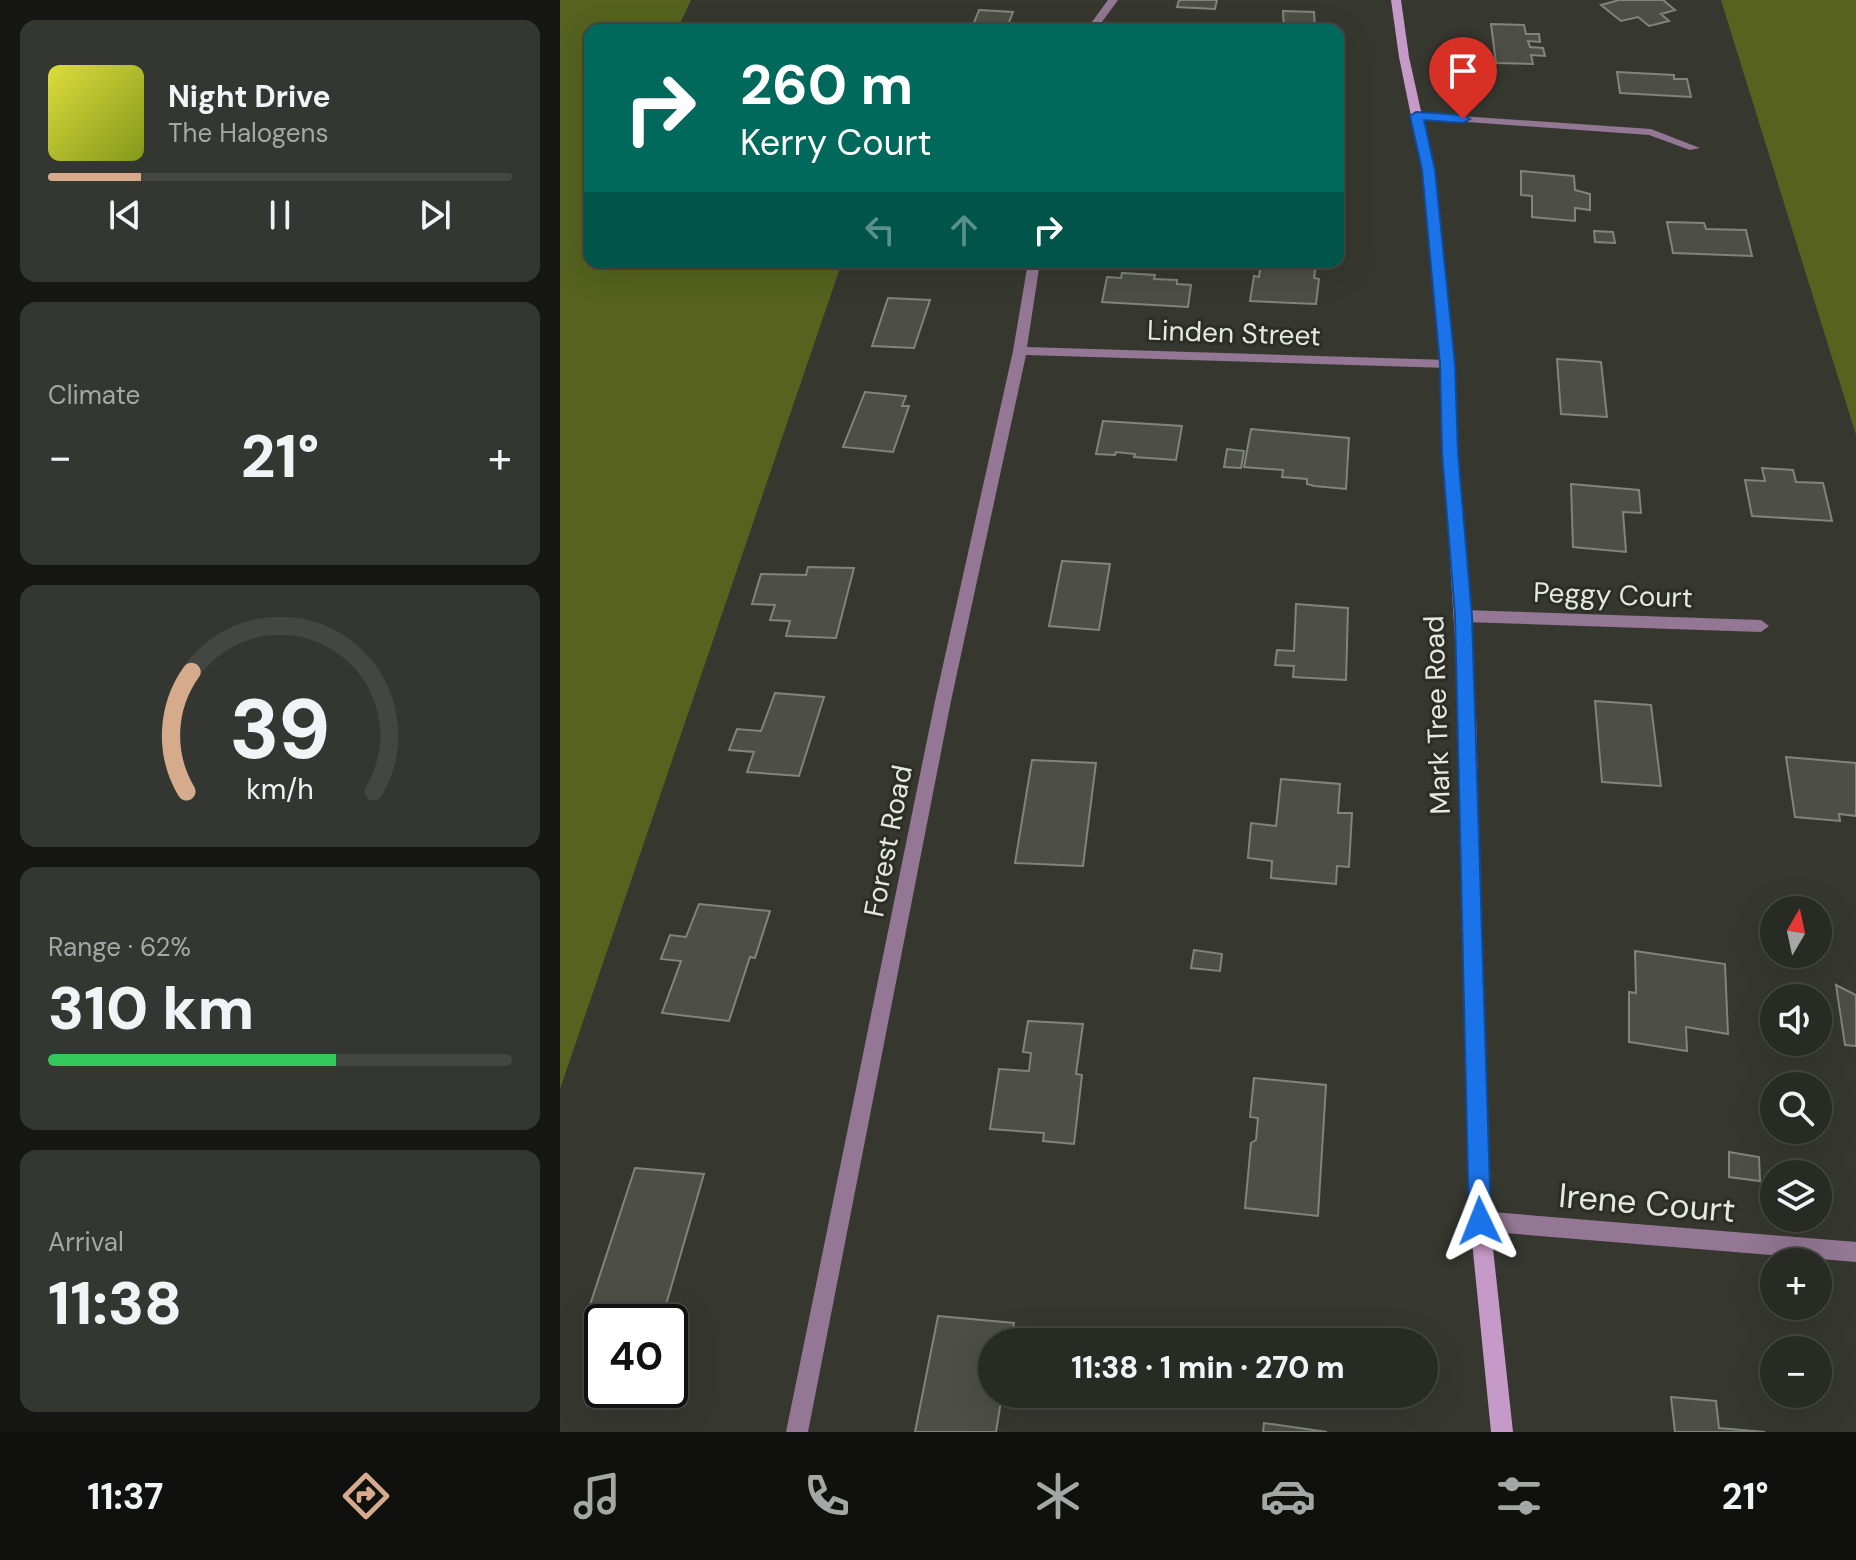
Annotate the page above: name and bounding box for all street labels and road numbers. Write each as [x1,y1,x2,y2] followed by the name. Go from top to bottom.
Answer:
[1146,311,1322,355] street label: Linden Street
[1533,574,1693,616] street label: Peggy Court
[1415,615,1459,815] street label: Mark Tree Road
[855,762,921,920] street label: Forest Road
[1557,1173,1737,1233] street label: Irene Court

